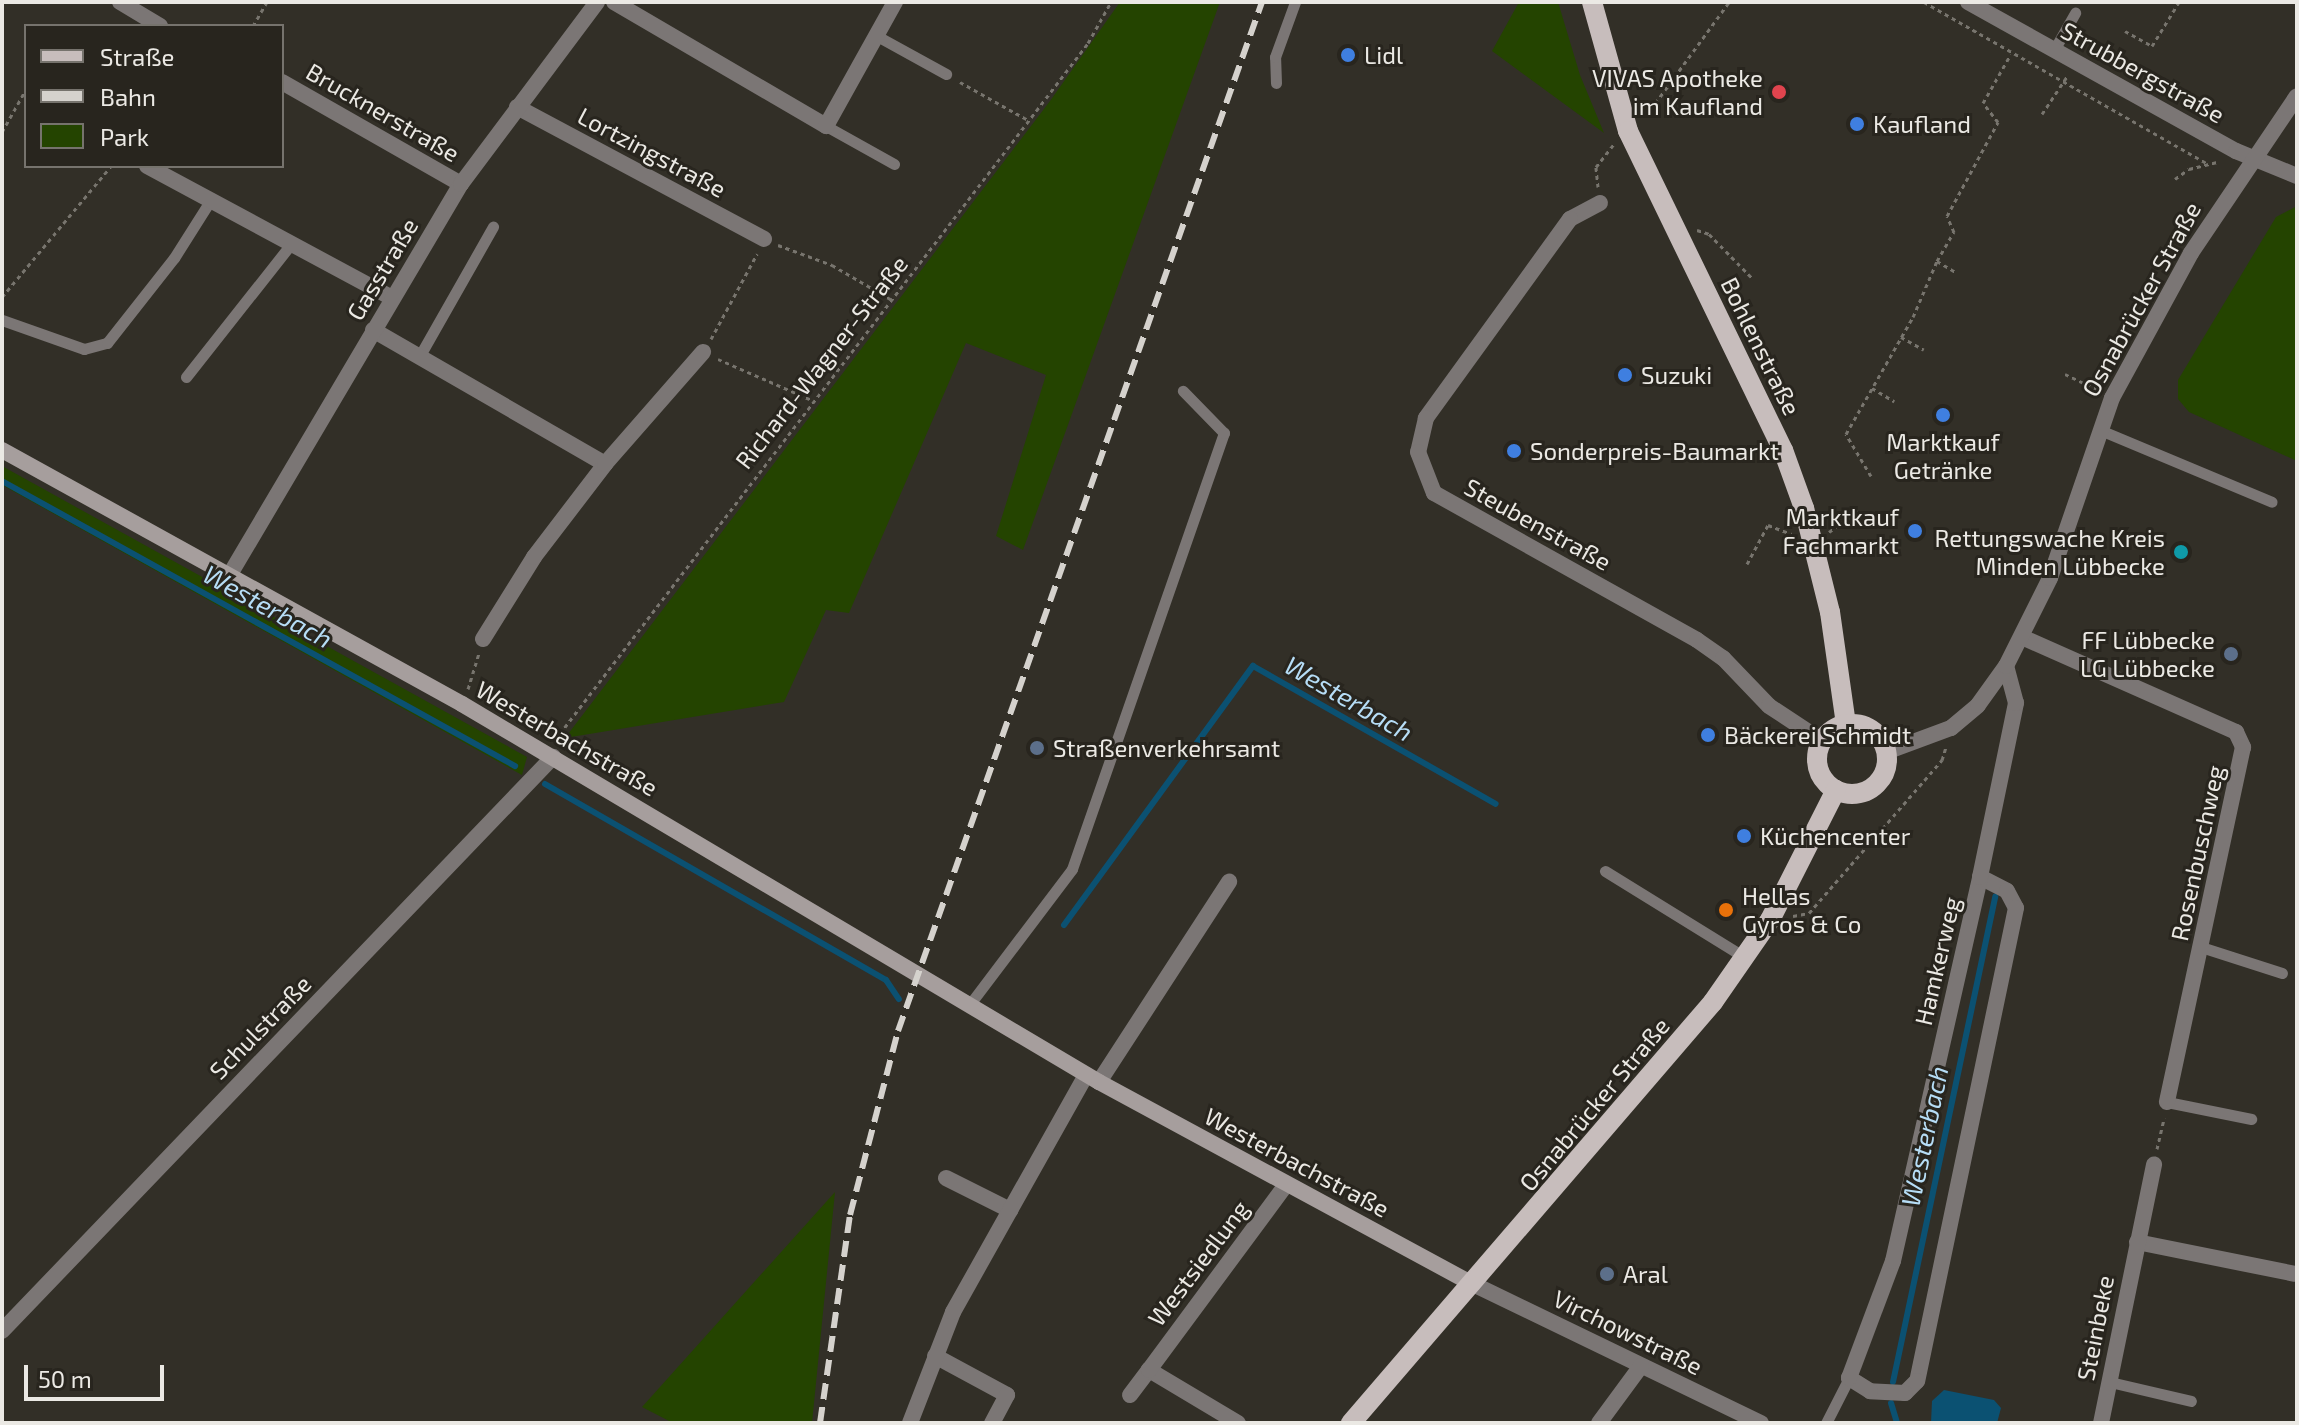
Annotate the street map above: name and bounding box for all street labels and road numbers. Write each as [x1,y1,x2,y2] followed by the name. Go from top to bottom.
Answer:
[2056,15,2230,129] street label: Strubbergstraße
[301,57,465,167] street label: Brucknerstraße
[573,101,731,203] street label: Lortzingstraße
[2076,197,2206,401] street label: Osnabrücker Straße
[340,213,424,325] street label: Gasstraße
[729,250,913,474] street label: Richard-Wagner-Straße
[1715,272,1807,420] street label: Bohlenstraße
[1460,472,1616,576] street label: Steubenstraße
[471,674,663,802] street label: Westerbachstraße
[2164,763,2230,943] street label: Rosenbuschweg
[1908,894,1966,1028] street label: Hamkerweg
[203,969,317,1085] street label: Schulstraße
[1513,1011,1675,1197] street label: Osnabrücker Straße
[1200,1101,1394,1223] street label: Westerbachstraße
[1142,1195,1254,1331] street label: Westsiedlung
[2071,1273,2119,1383] street label: Steinbeke
[1549,1284,1707,1380] street label: Virchowstraße

